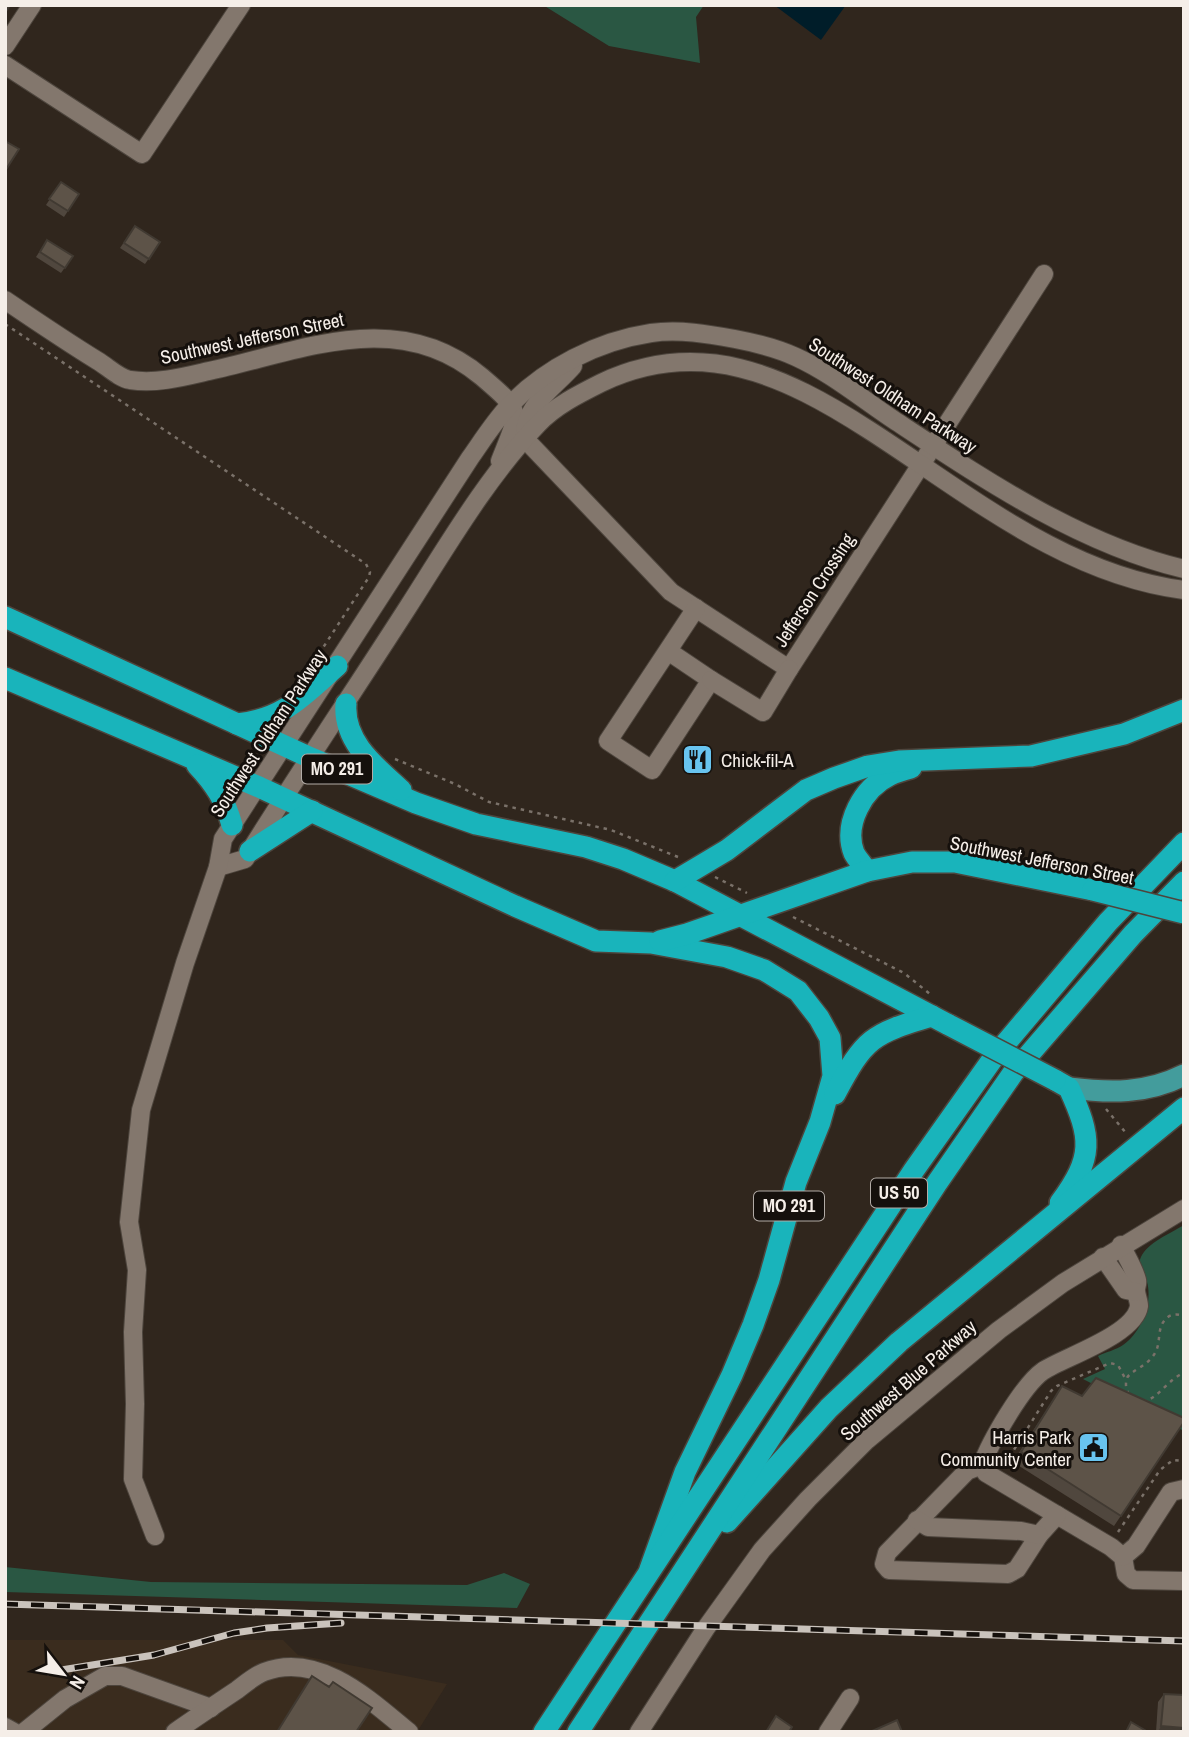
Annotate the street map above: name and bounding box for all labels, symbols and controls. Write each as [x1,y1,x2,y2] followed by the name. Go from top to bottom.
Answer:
[158,306,347,370] street label: Southwest Jefferson Street
[804,331,982,459] street label: Southwest Oldham Parkway
[768,528,861,652] street label: Jefferson Crossing
[204,644,332,822] street label: Southwest Oldham Parkway
[681,743,715,777] restaurant icon: Chick-fil-A
[721,747,794,773] place label: Chick-fil-A
[302,754,372,784] road number: MO 291
[948,829,1137,891] street label: Southwest Jefferson Street
[871,1178,927,1208] road number: US 50
[754,1191,824,1220] road number: MO 291
[834,1314,982,1446] street label: Southwest Blue Parkway
[940,1424,1072,1472] place label: Harris Park Community Center
[1077,1431,1111,1465] public building icon: Harris Park Community Center
[28,1639,98,1709] north arrow
[64,1671,92,1694] text: N

